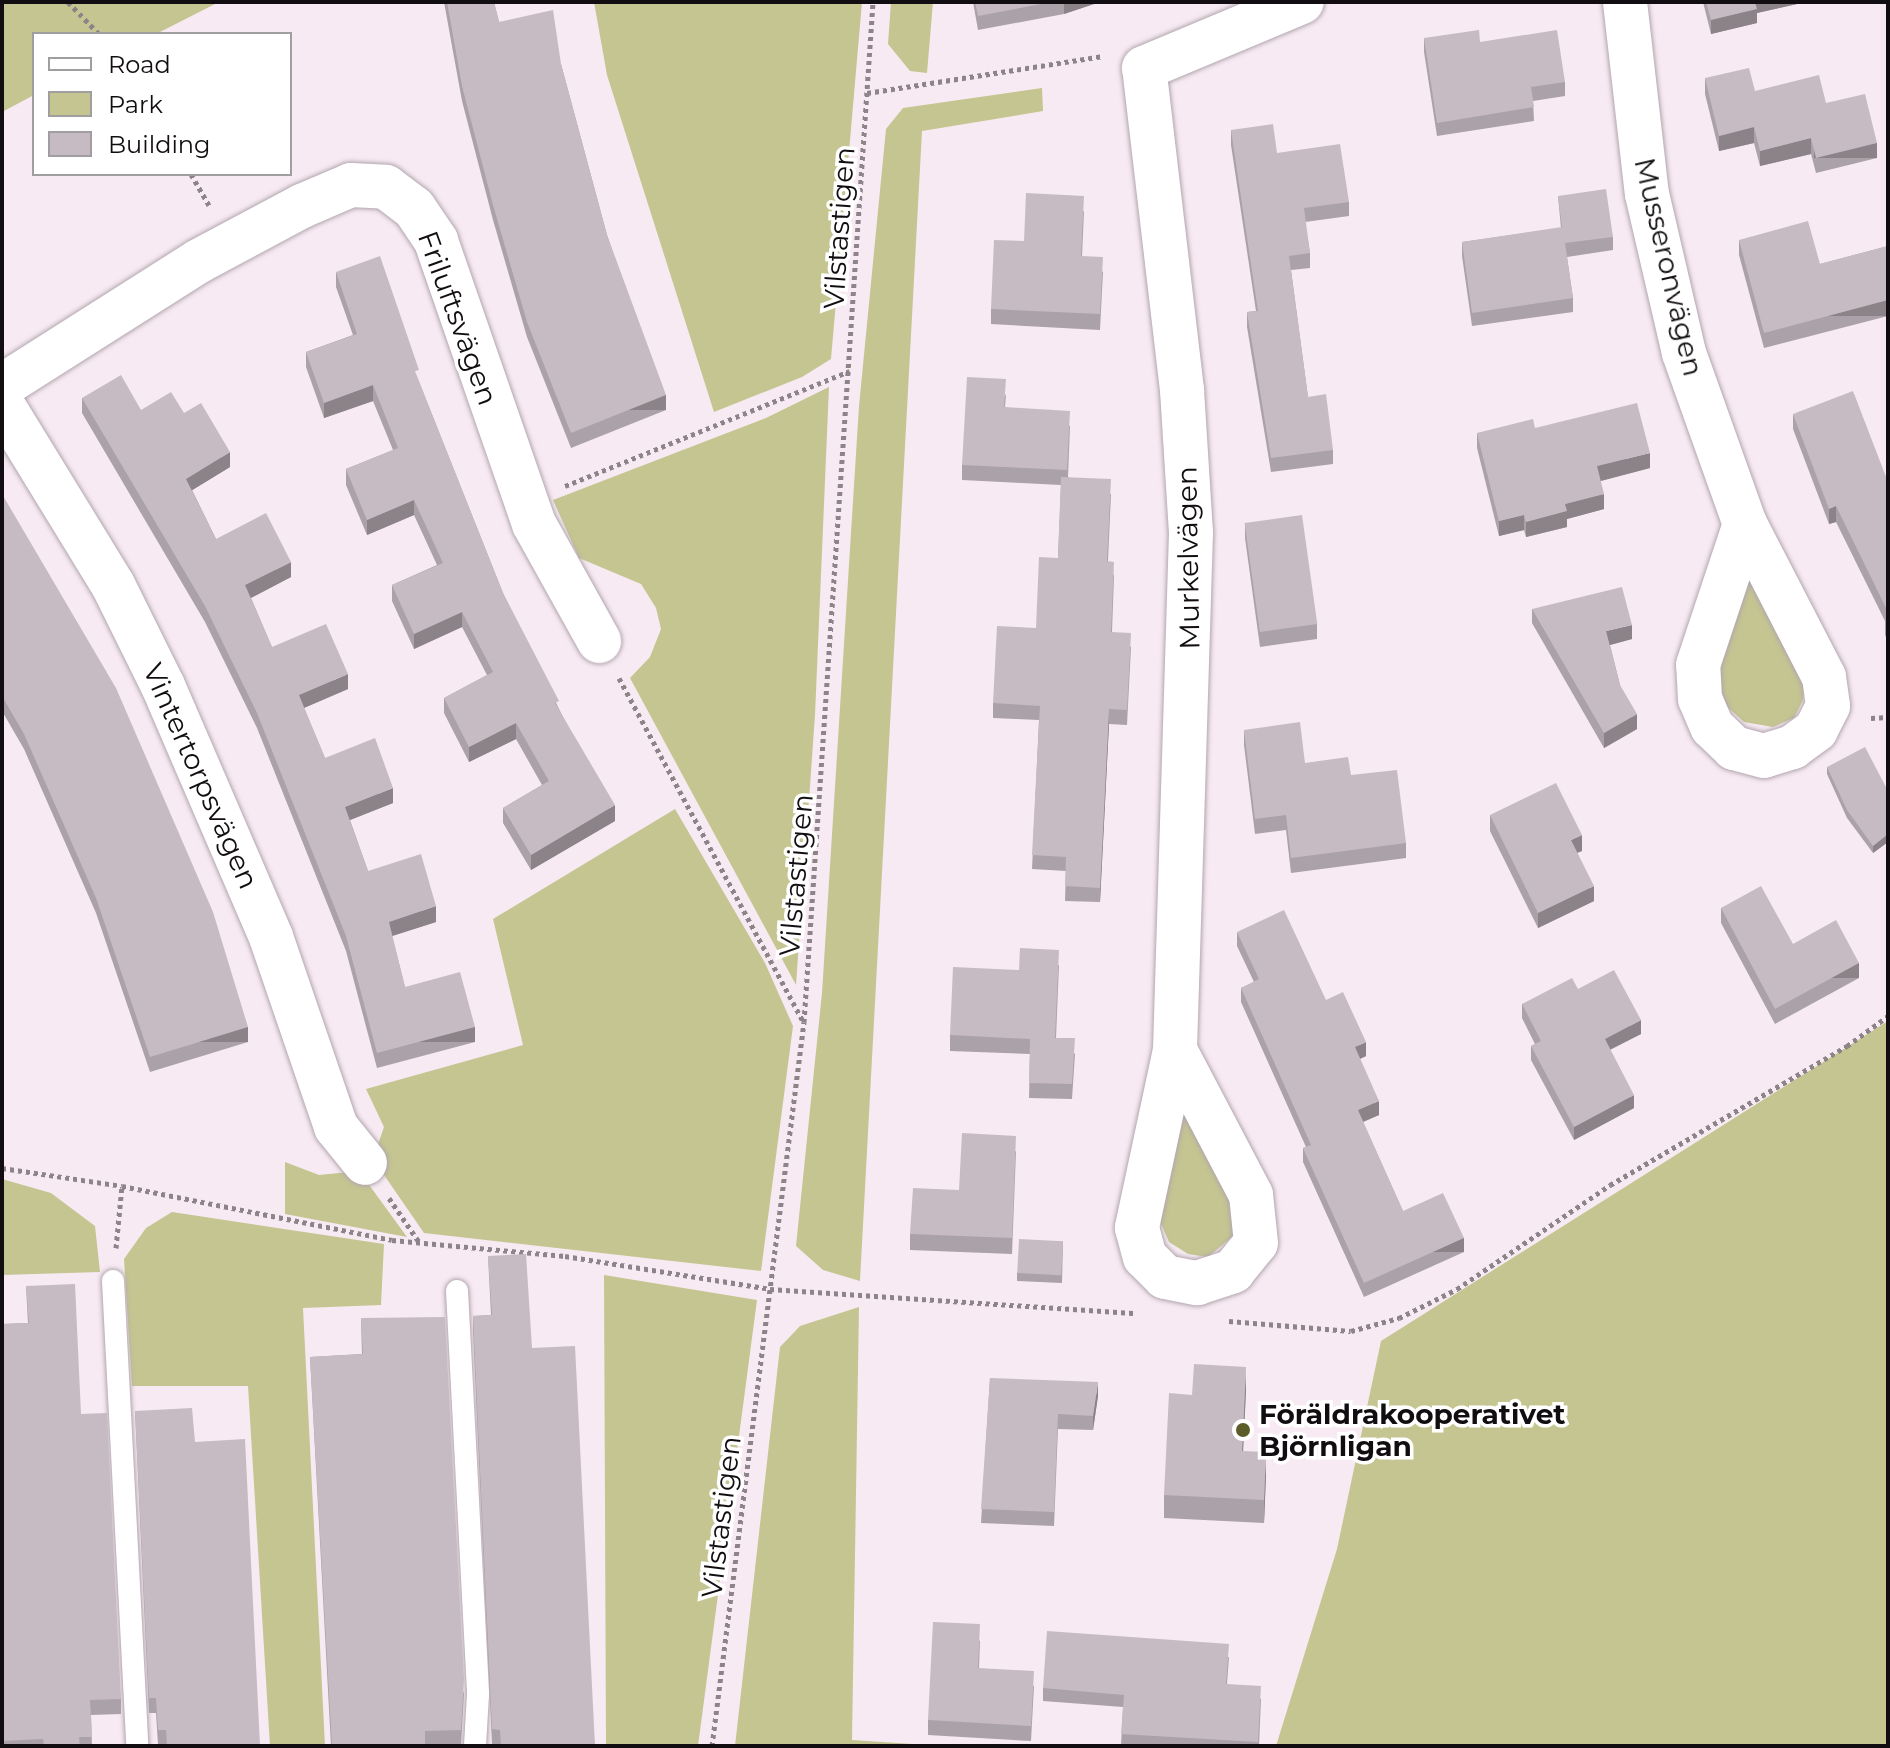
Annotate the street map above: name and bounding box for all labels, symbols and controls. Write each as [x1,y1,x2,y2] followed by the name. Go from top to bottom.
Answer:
[32,32,292,176] legend
[108,50,171,79] text: Road
[108,90,163,119] text: Park
[108,130,211,159] text: Building
[817,146,861,310] street label: Vilstastigen
[1628,155,1710,379] street label: Musseronvägen
[411,226,505,410] street label: Friluftsvägen
[1170,466,1206,650] street label: Murkelvägen
[136,658,266,894] street label: Vintertorpsvägen
[772,793,820,957] street label: Vilstastigen
[1259,1397,1566,1463] place label: Föräldrakooperativet Björnligan
[1234,1421,1252,1439] marker: Föräldrakooperativet Björnligan
[694,1434,748,1600] street label: Vilstastigen

